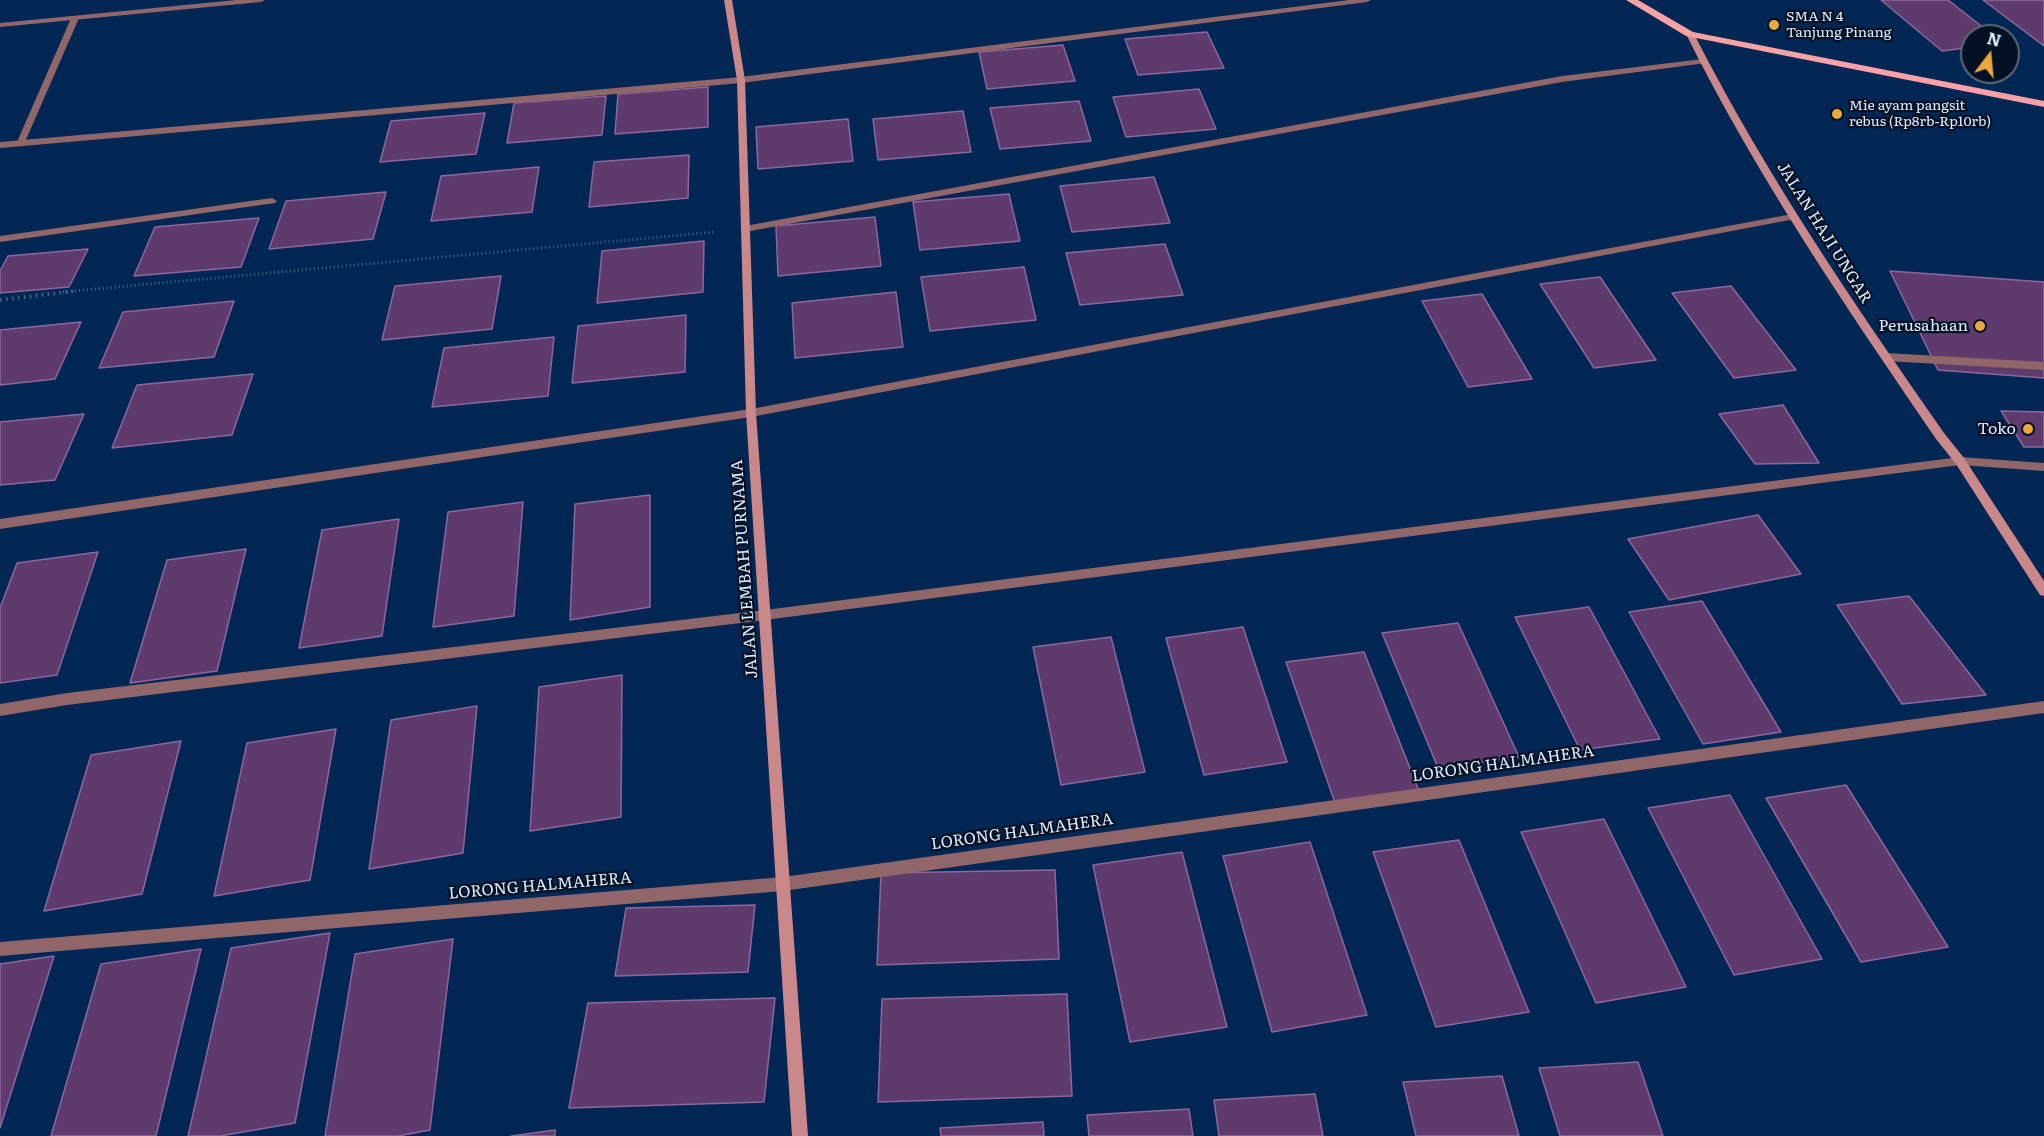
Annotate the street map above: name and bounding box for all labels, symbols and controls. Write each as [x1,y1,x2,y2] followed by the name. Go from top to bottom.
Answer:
[1786,9,1892,42] place label: SMA N 4 Tanjung Pinang
[1767,18,1781,32] marker: SMA N 4 Tanjung Pinang
[1960,24,2020,84] north arrow
[1985,25,2004,52] text: N
[1849,98,1991,130] place label: Mie ayam pangsit rebus (Rp8rb-Rp10rb)
[1830,107,1844,121] marker: Mie ayam pangsit rebus (Rp8rb-Rp10rb)
[1773,159,1875,307] street label: JALAN HAJI UNGAR
[1878,316,1968,336] place label: Perusahaan
[1973,319,1987,333] marker: Perusahaan
[1977,419,2016,439] place label: Toko
[2021,422,2035,436] marker: Toko
[728,459,762,679] street label: JALAN LEMBAH PURNAMA
[1411,742,1595,786] street label: LORONG HALMAHERA
[930,810,1114,854] street label: LORONG HALMAHERA
[448,868,632,904] street label: LORONG HALMAHERA

